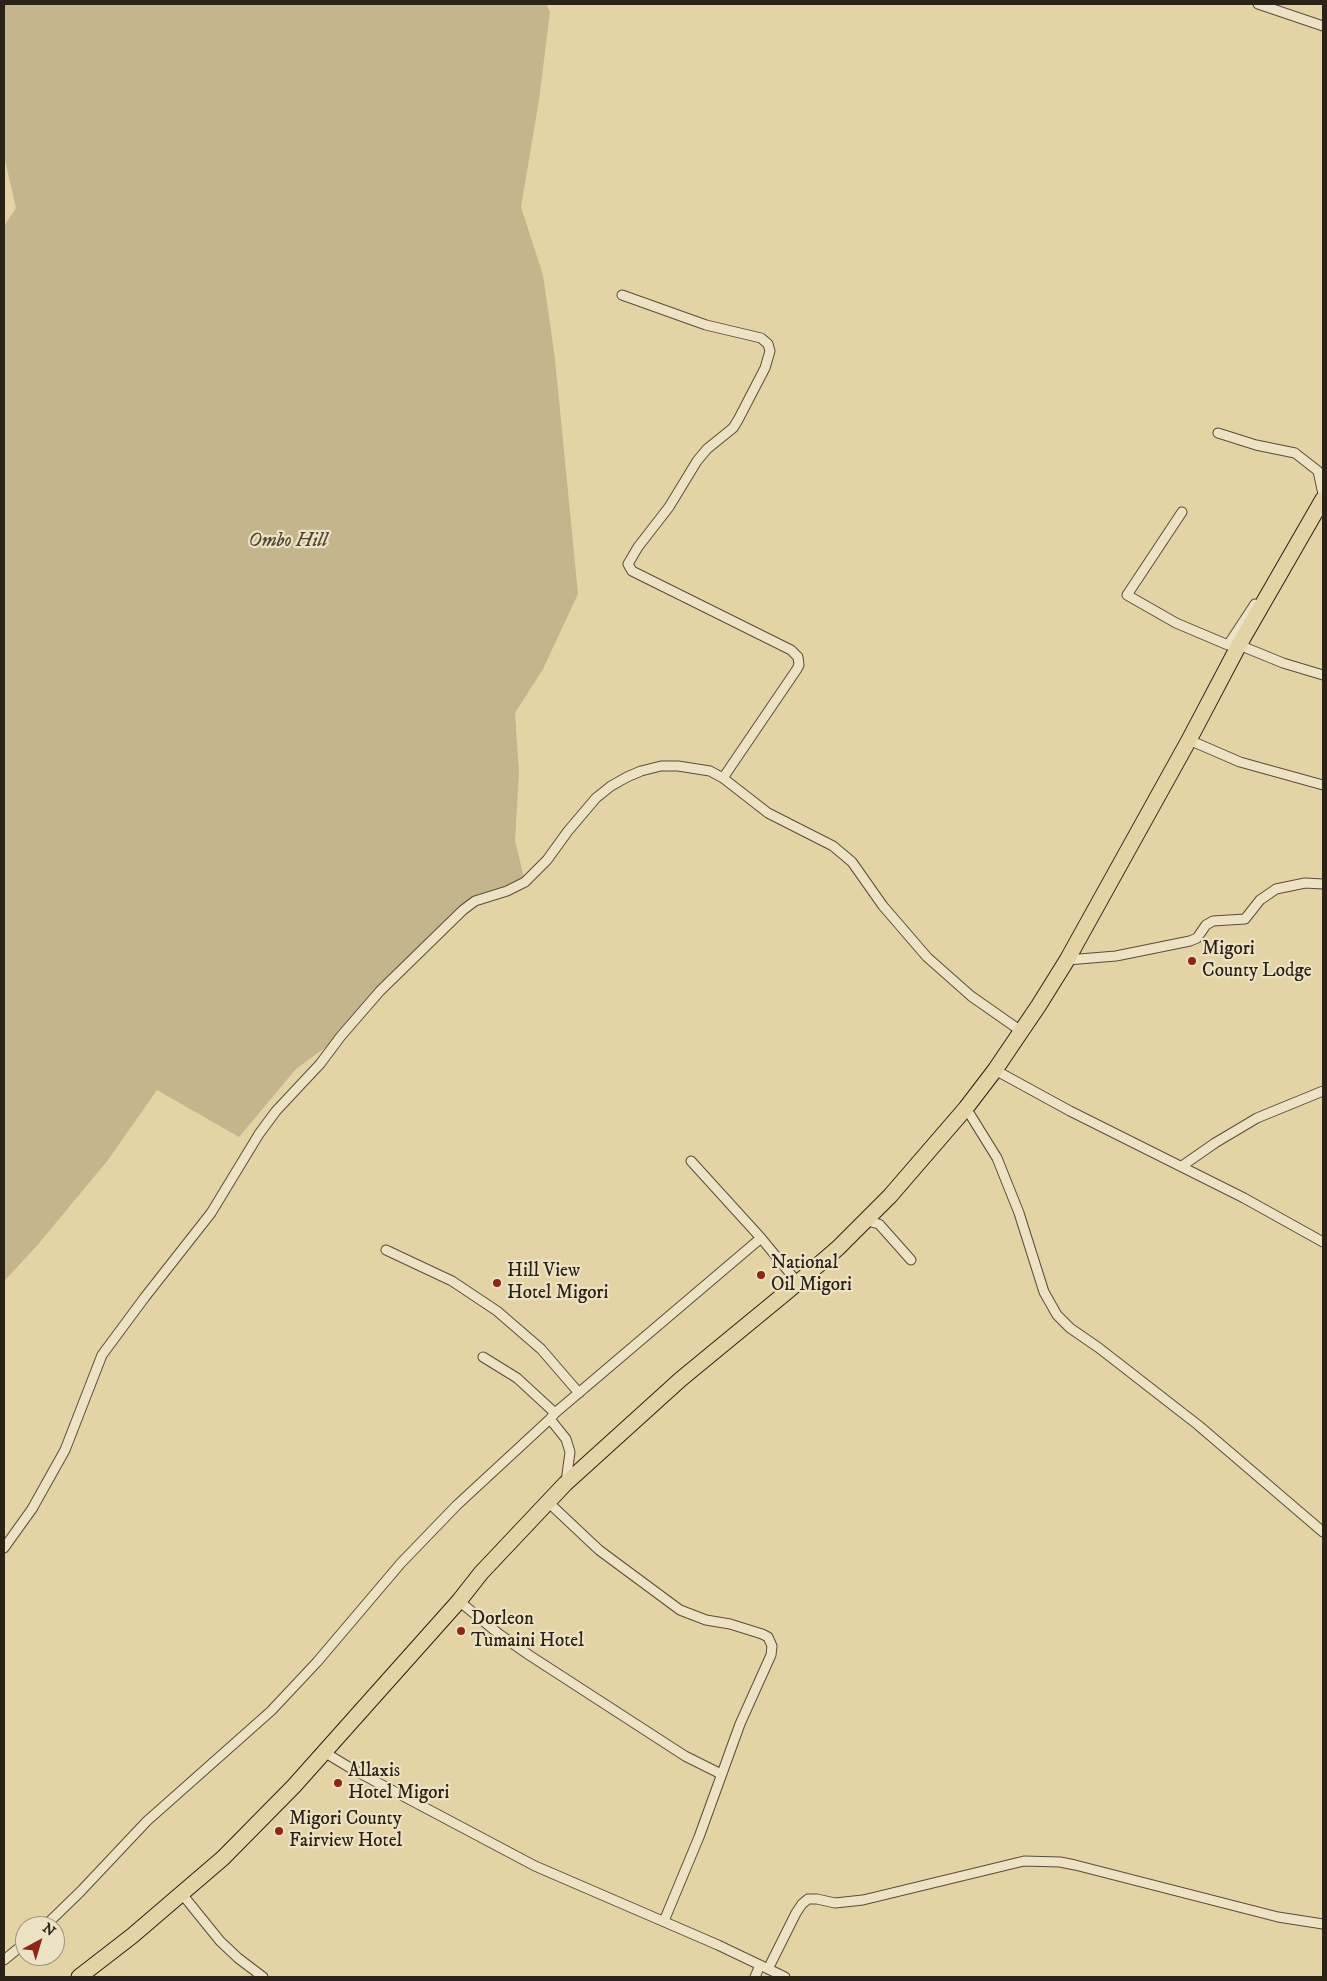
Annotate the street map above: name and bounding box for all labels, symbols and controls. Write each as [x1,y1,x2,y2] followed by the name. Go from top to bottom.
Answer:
[249,531,327,553] park label: Ombo Hill
[1202,939,1312,983] place label: Migori County Lodge
[1186,955,1198,967] marker: Migori County Lodge
[771,1253,852,1297] place label: National Oil Migori
[507,1261,608,1305] place label: Hill View Hotel Migori
[755,1269,767,1281] marker: National Oil Migori
[491,1277,503,1289] marker: Hill View Hotel Migori
[471,1609,584,1653] place label: Dorleon Tumaini Hotel
[455,1625,467,1637] marker: Dorleon Tumaini Hotel
[348,1761,449,1805] place label: Allaxis Hotel Migori
[332,1777,344,1789] marker: Allaxis Hotel Migori
[289,1809,402,1853] place label: Migori County Fairview Hotel
[273,1825,285,1837] marker: Migori County Fairview Hotel
[15,1916,65,1966] north arrow
[39,1920,59,1941] text: N

